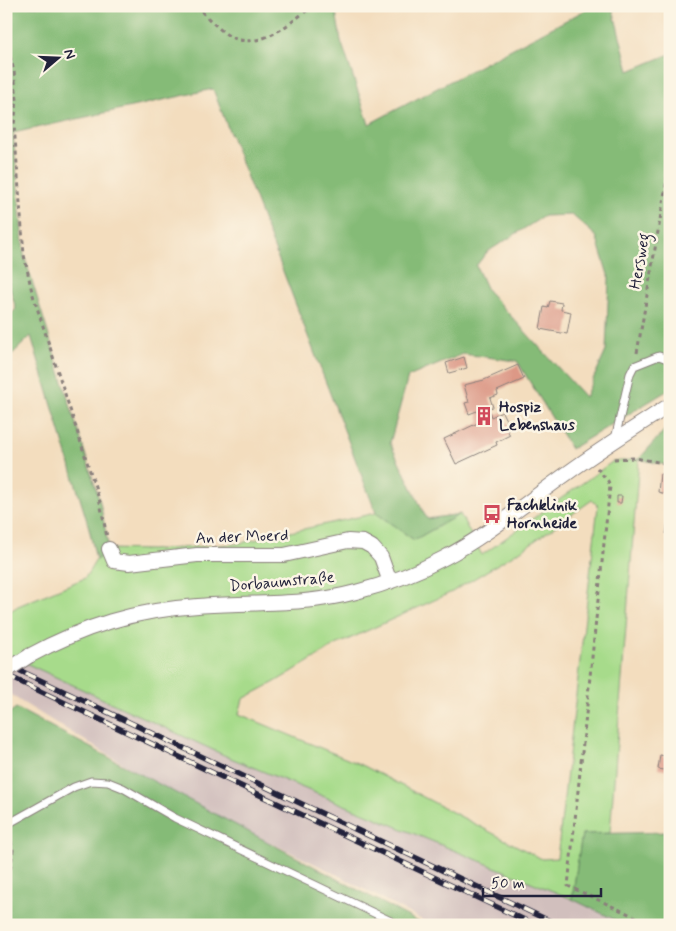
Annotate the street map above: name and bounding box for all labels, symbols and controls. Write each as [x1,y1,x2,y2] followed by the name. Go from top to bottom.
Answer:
[32,32,82,82] north arrow
[59,47,79,61] text: N
[625,231,656,291] street label: Hersweg
[499,397,576,436] place label: Hospiz Lebenshaus
[473,405,495,427] building icon: Hospiz Lebenshaus
[507,495,578,534] place label: Fachklinik Hornheide
[481,503,503,525] bus stop icon: Fachklinik Hornheide
[195,525,289,549] street label: An der Moerd
[229,567,335,597] street label: Dorbaumstraße
[483,866,601,898] scale bar
[491,874,525,894] text: 50 m

